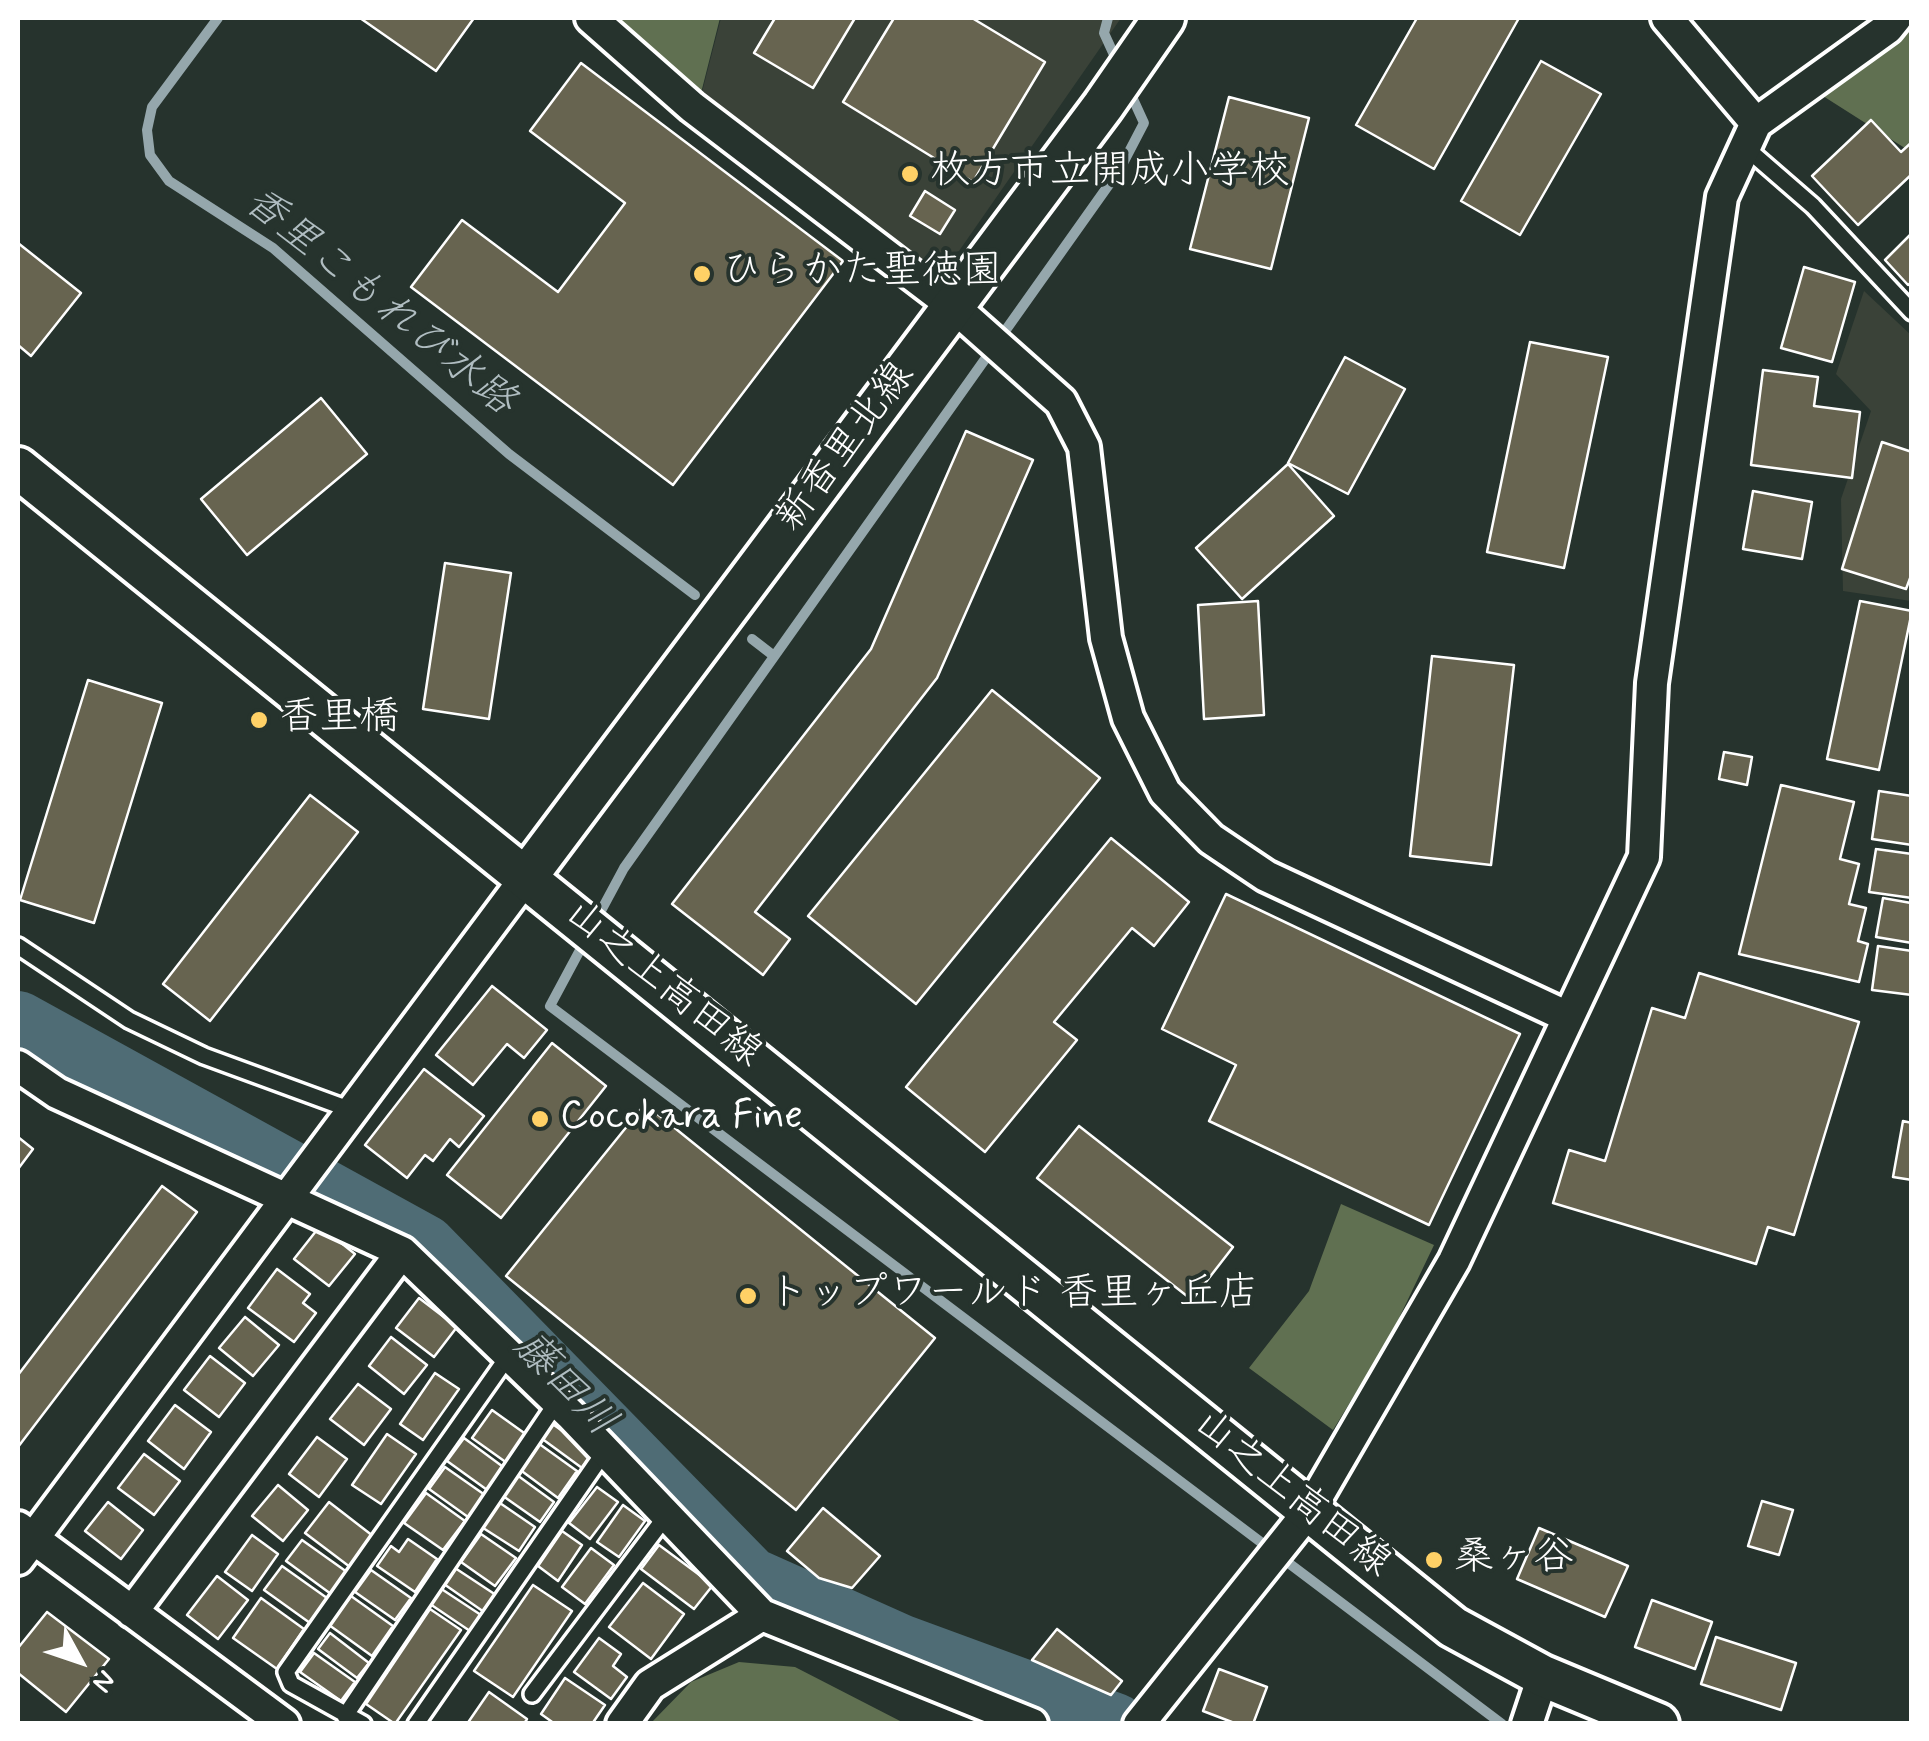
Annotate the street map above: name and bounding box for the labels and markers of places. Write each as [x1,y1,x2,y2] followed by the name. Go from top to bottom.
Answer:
[930,150,1290,198] place label: 枚方市立開成小学校
[899,163,921,185] marker: 枚方市立開成小学校
[722,250,1002,298] place label: ひらかた聖徳園
[691,263,713,285] marker: ひらかた聖徳園
[279,696,399,744] place label: 香里橋
[248,709,270,731] marker: 香里橋
[560,1095,803,1143] place label: Cocokara Fine
[529,1108,551,1130] marker: Cocokara Fine
[768,1272,1259,1320] place label: トップワールド 香里ヶ丘店
[737,1285,759,1307] marker: トップワールド 香里ヶ丘店
[1454,1536,1574,1584] place label: 桑ヶ谷
[1423,1549,1445,1571] marker: 桑ヶ谷

